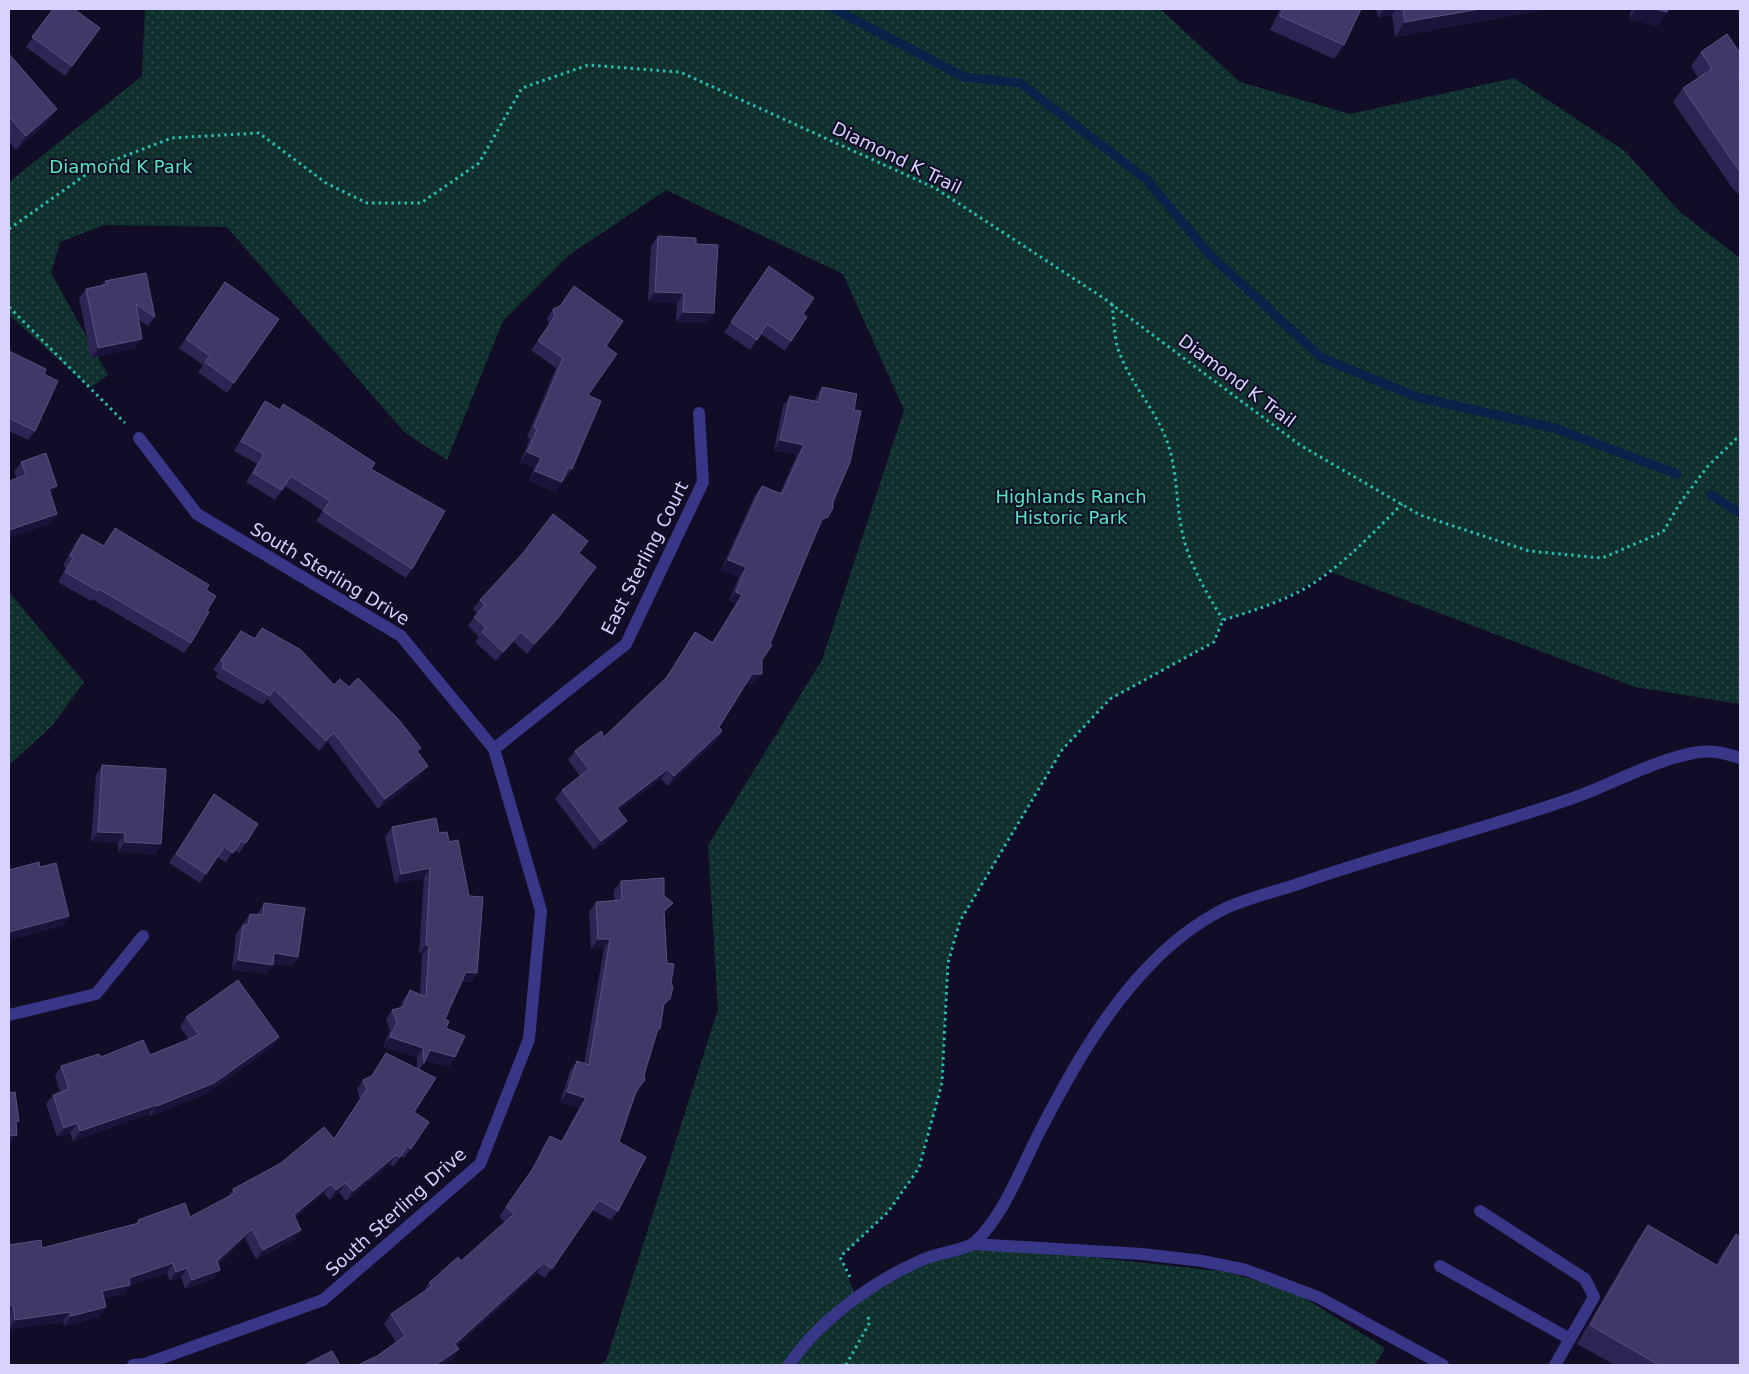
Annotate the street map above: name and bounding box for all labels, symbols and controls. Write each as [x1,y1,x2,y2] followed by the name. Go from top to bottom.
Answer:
[829,117,965,198] street label: Diamond K Trail
[49,156,193,177] park label: Diamond K Park
[1175,330,1300,432] street label: Diamond K Trail
[597,477,692,638] street label: East Sterling Court
[995,486,1147,528] park label: Highlands Ranch Historic Park
[247,518,413,629] street label: South Sterling Drive
[321,1143,470,1280] street label: South Sterling Drive

